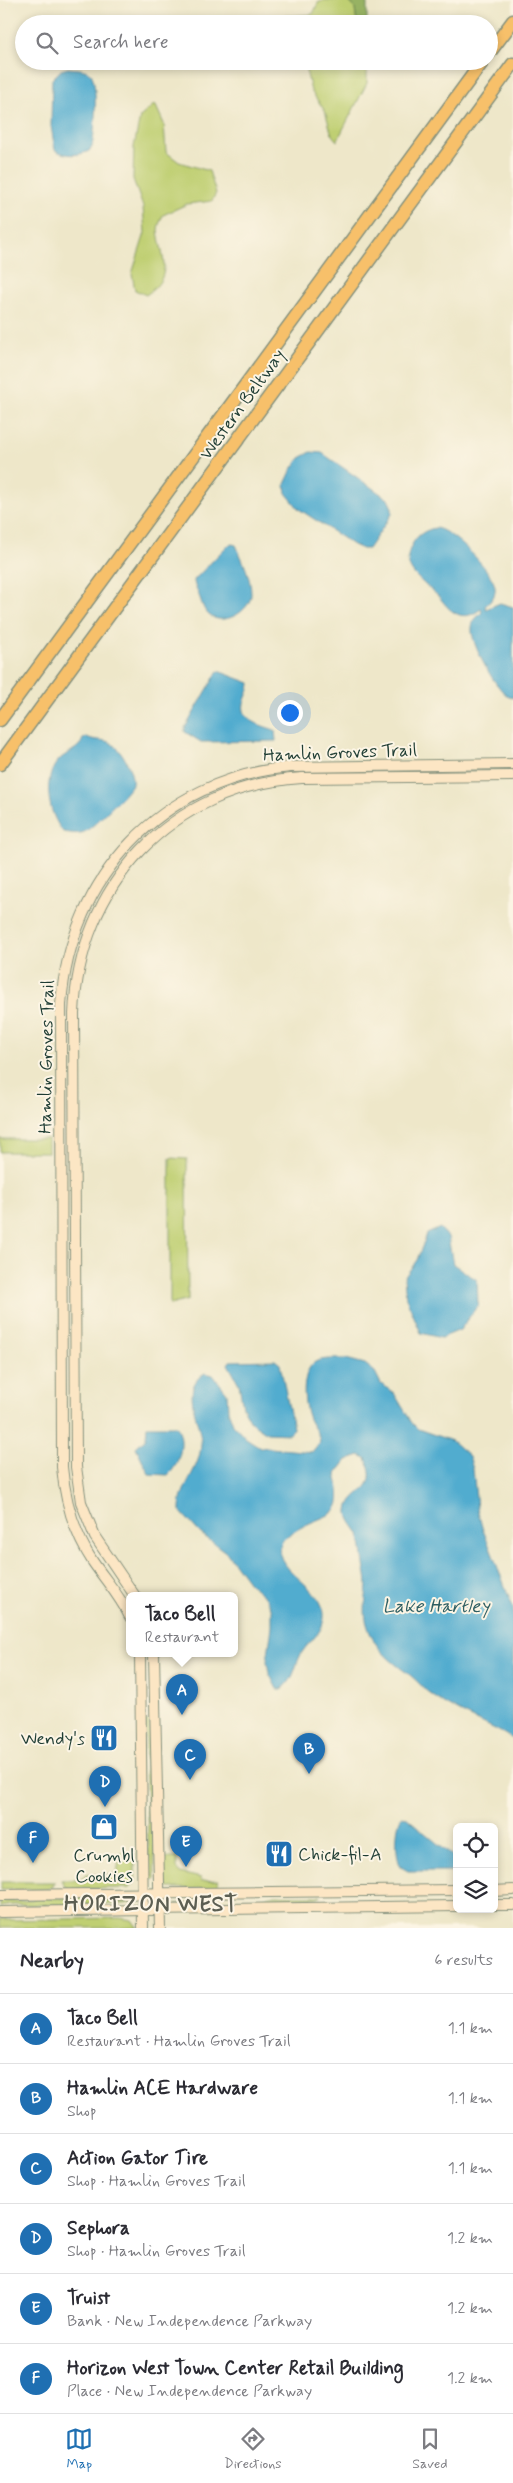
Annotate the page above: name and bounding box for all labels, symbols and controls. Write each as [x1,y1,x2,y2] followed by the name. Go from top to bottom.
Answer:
[15,15,498,70] search box
[33,29,61,57] icon: search
[73,30,169,55] text: Search here
[195,344,291,465] street label: Western Beltway
[277,700,303,726] your location
[263,738,417,768] street label: Hamlin Groves Trail
[34,980,60,1134] street label: Hamlin Groves Trail
[126,1592,238,1657] popup
[383,1594,491,1619] water label: Lake Hartley
[145,1602,215,1627] text: Taco Bell
[145,1627,219,1648] text: Restaurant
[166,1674,198,1715] pin: A
[89,1723,119,1753] restaurant icon: Wendy's
[21,1727,85,1751] place label: Wendy's
[293,1733,325,1774] pin: B
[174,1739,206,1780] pin: C
[89,1766,121,1807] pin: D
[89,1812,119,1842] shop icon: Crumbl Cookies
[17,1822,49,1863] pin: F
[453,1823,498,1913] map controls
[453,1823,498,1868] button: locate
[170,1826,202,1867] pin: E
[264,1839,294,1869] restaurant icon: Chick-fil-A
[298,1843,382,1867] place label: Chick-fil-A
[73,1844,135,1889] place label: Crumbl Cookies
[453,1868,498,1913] button: layers
[64,1891,238,1919] district label: HORIZON WEST
[20,1947,84,1975] text: Nearby
[434,1950,493,1971] text: 6 results
[67,2006,138,2031] text: Taco Bell
[31,2018,41,2039] text: A
[448,2018,493,2039] text: 1.1 km
[67,2031,291,2052] text: Restaurant · Hamlin Groves Trail
[67,2076,258,2101] text: Hamlin ACE Hardware
[31,2088,41,2109] text: B
[448,2088,493,2109] text: 1.1 km
[67,2101,96,2122] text: Shop
[67,2146,208,2171] text: Action Gator Tire
[30,2158,42,2179] text: C
[448,2158,493,2179] text: 1.1 km
[67,2171,246,2192] text: Shop · Hamlin Groves Trail
[67,2216,130,2241] text: Sephora
[30,2228,42,2249] text: D
[447,2228,493,2249] text: 1.2 km
[67,2241,246,2262] text: Shop · Hamlin Groves Trail
[67,2286,110,2311] text: Truist
[31,2298,41,2319] text: E
[447,2298,493,2319] text: 1.2 km
[67,2311,312,2332] text: Bank · New Independence Parkway
[67,2356,403,2381] text: Horizon West Town Center Retail Building
[32,2368,40,2389] text: F
[447,2368,493,2389] text: 1.2 km
[67,2381,312,2402] text: Place · New Independence Parkway
[65,2425,93,2473] tab: Map
[224,2425,282,2473] tab: Directions
[412,2425,448,2473] tab: Saved

